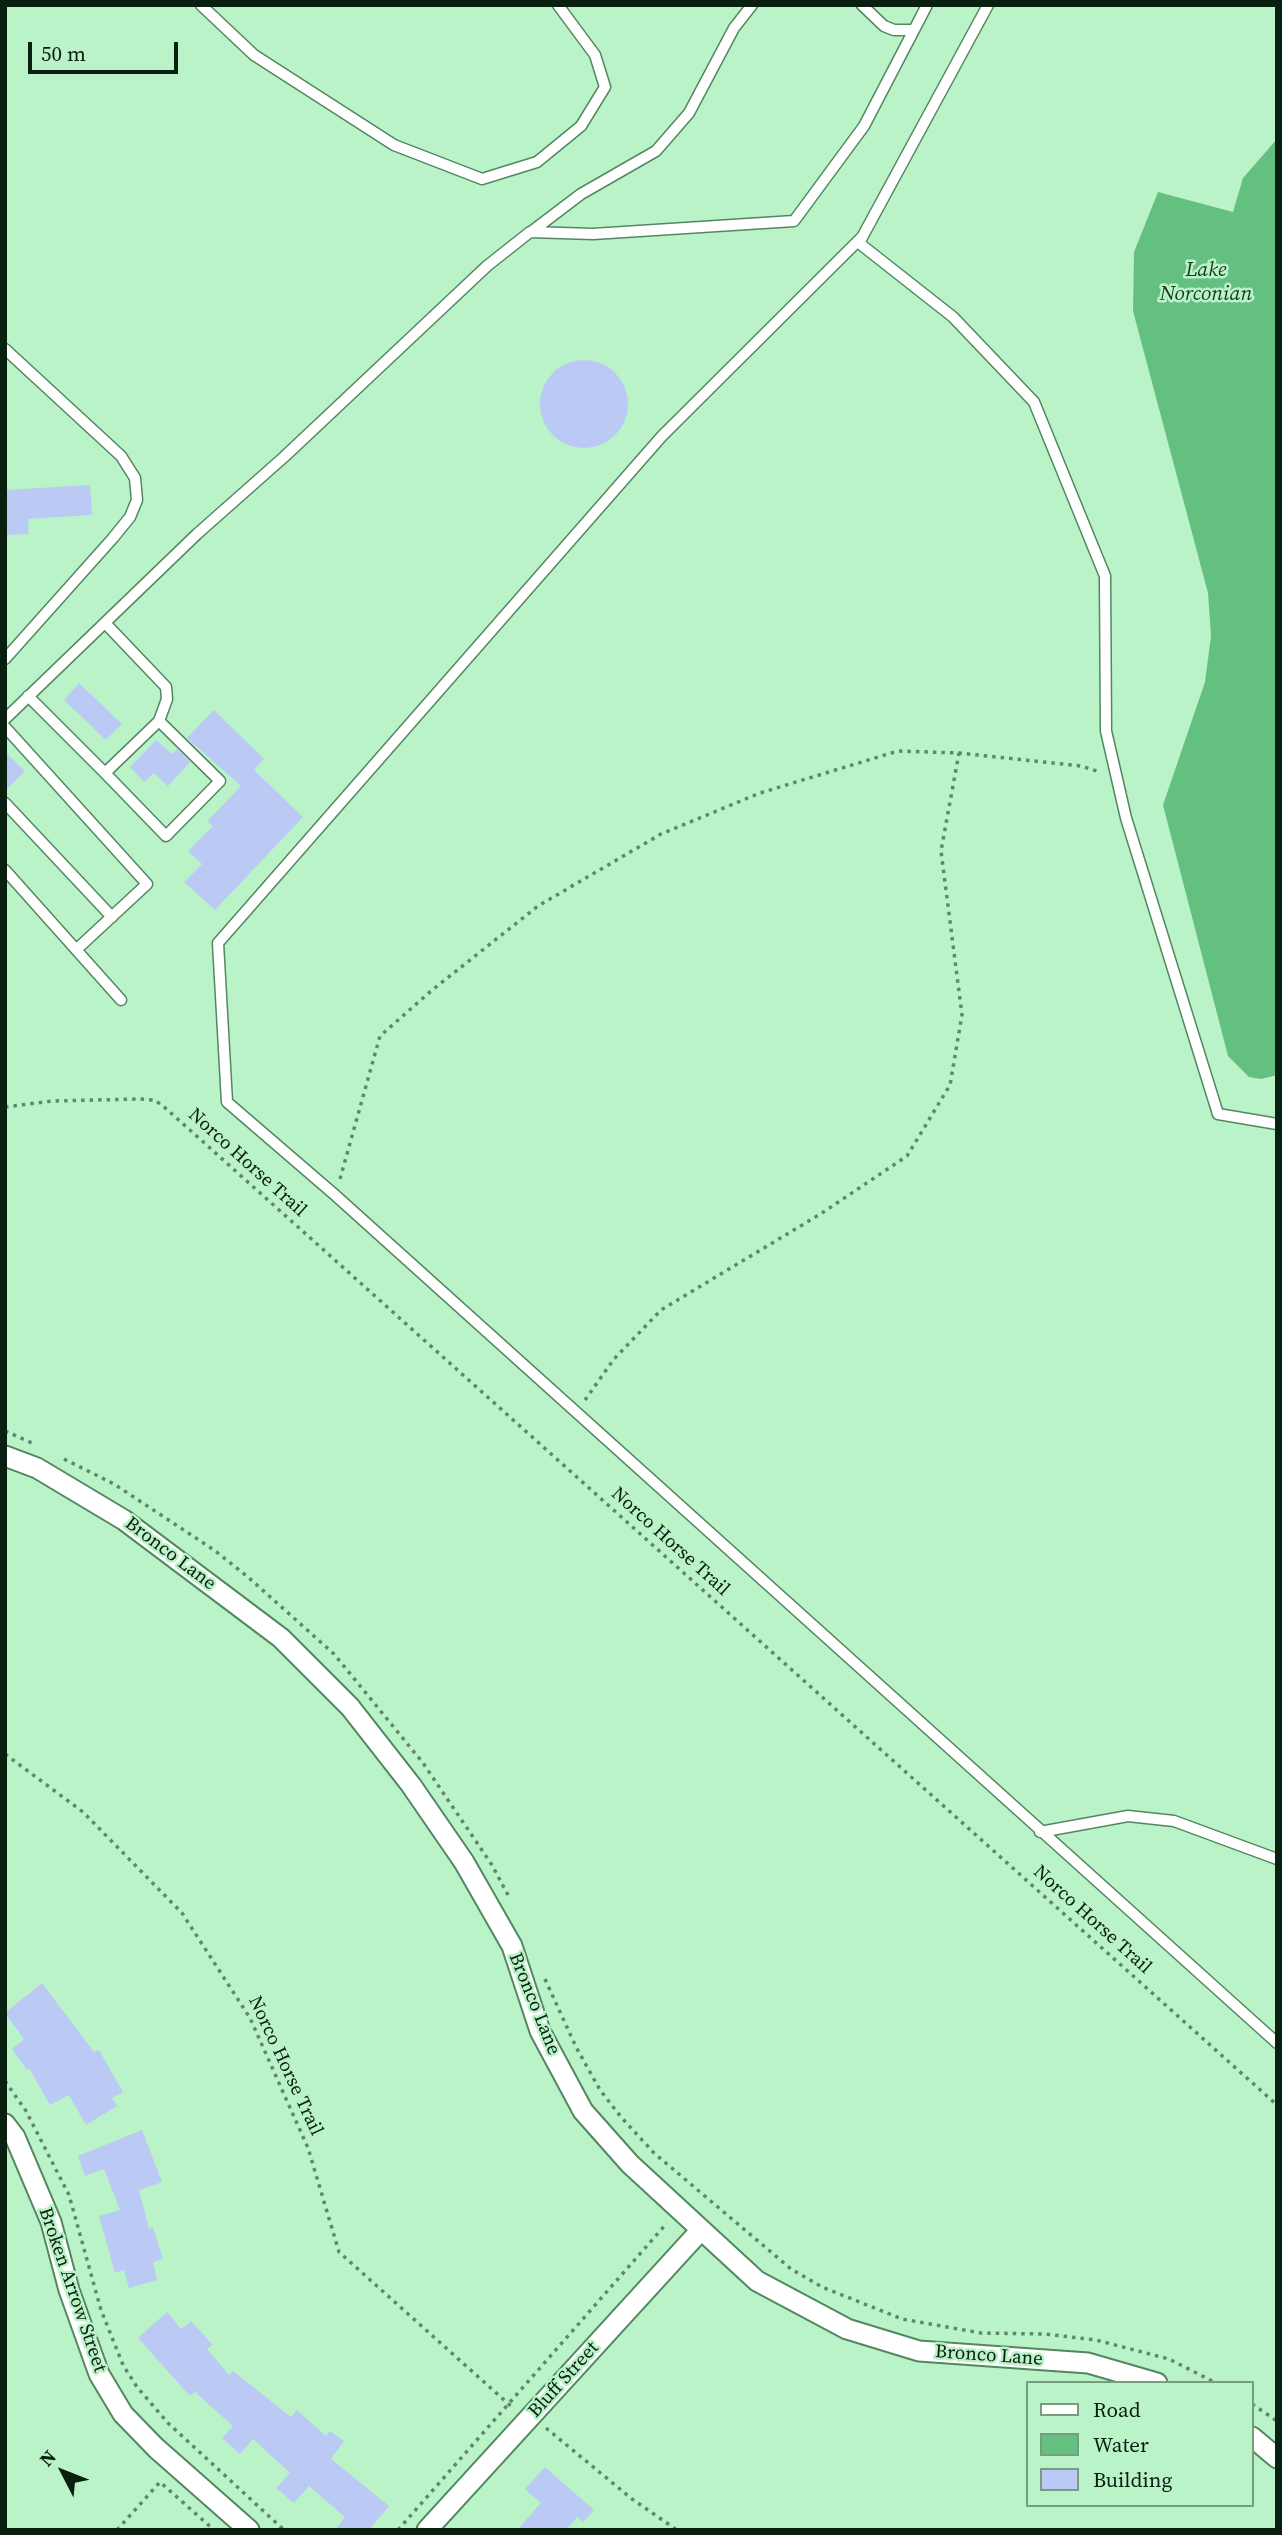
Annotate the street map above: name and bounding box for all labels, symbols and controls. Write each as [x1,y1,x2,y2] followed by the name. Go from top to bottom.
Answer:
[32,28,182,72] scale bar
[41,39,86,68] text: 50 m
[1160,258,1252,308] water label: Lake Norconian
[183,1104,311,1222] street label: Norco Horse Trail
[606,1483,734,1601] street label: Norco Horse Trail
[120,1512,220,1596] street label: Bronco Lane
[1028,1861,1156,1979] street label: Norco Horse Trail
[503,1950,565,2058] street label: Bronco Lane
[243,1993,327,2139] street label: Norco Horse Trail
[33,2205,111,2375] street label: Broken Arrow Street
[524,2337,604,2423] street label: Bluff Street
[934,2341,1044,2371] street label: Bronco Lane
[1026,2381,1254,2507] legend
[1093,2395,1141,2424] text: Road
[1093,2430,1149,2459] text: Water
[28,2437,98,2507] north arrow
[33,2444,62,2472] text: N
[1093,2465,1172,2494] text: Building

